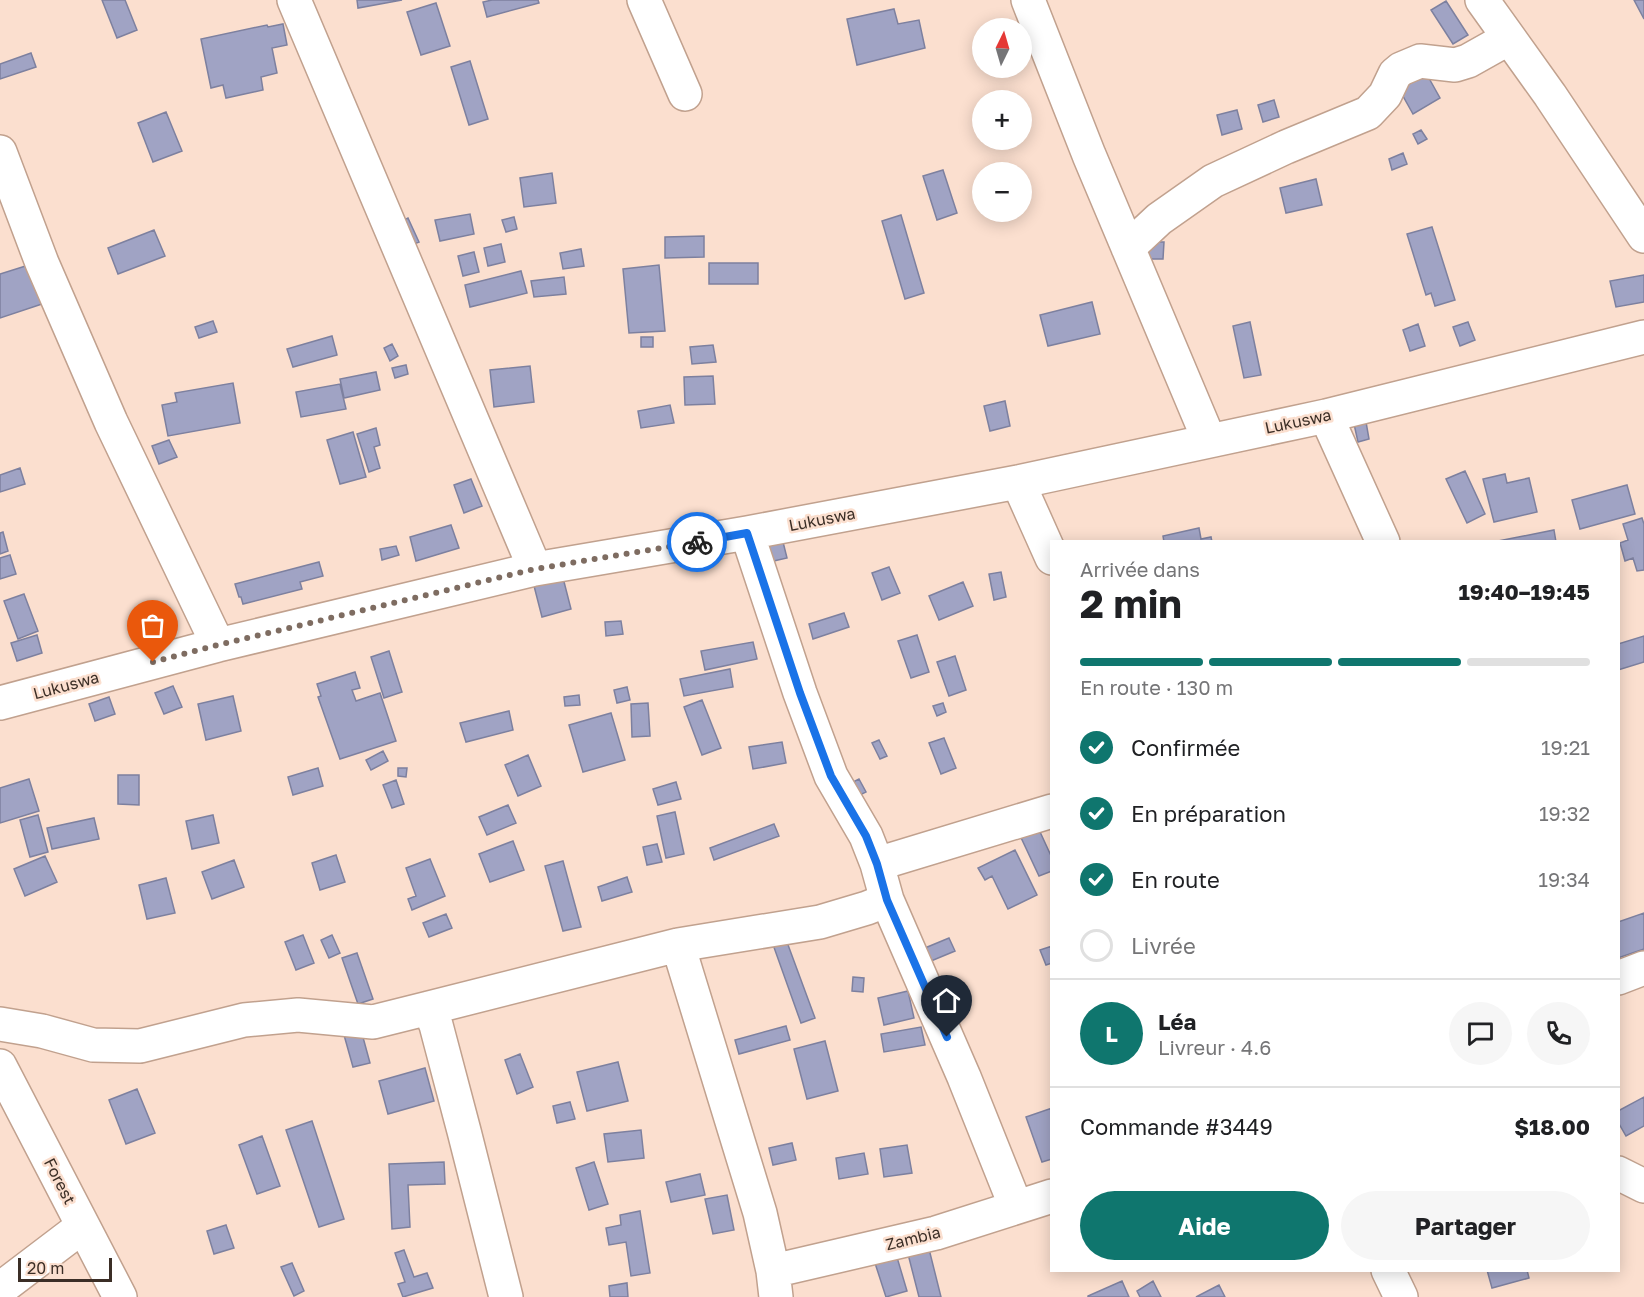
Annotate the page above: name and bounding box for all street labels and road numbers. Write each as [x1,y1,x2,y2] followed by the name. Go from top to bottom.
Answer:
[1263,404,1333,438] street label: Lukuswa
[787,503,857,535] street label: Lukuswa
[31,667,101,703] street label: Lukuswa
[40,1155,80,1207] street label: Forest
[883,1222,943,1254] street label: Zambia

